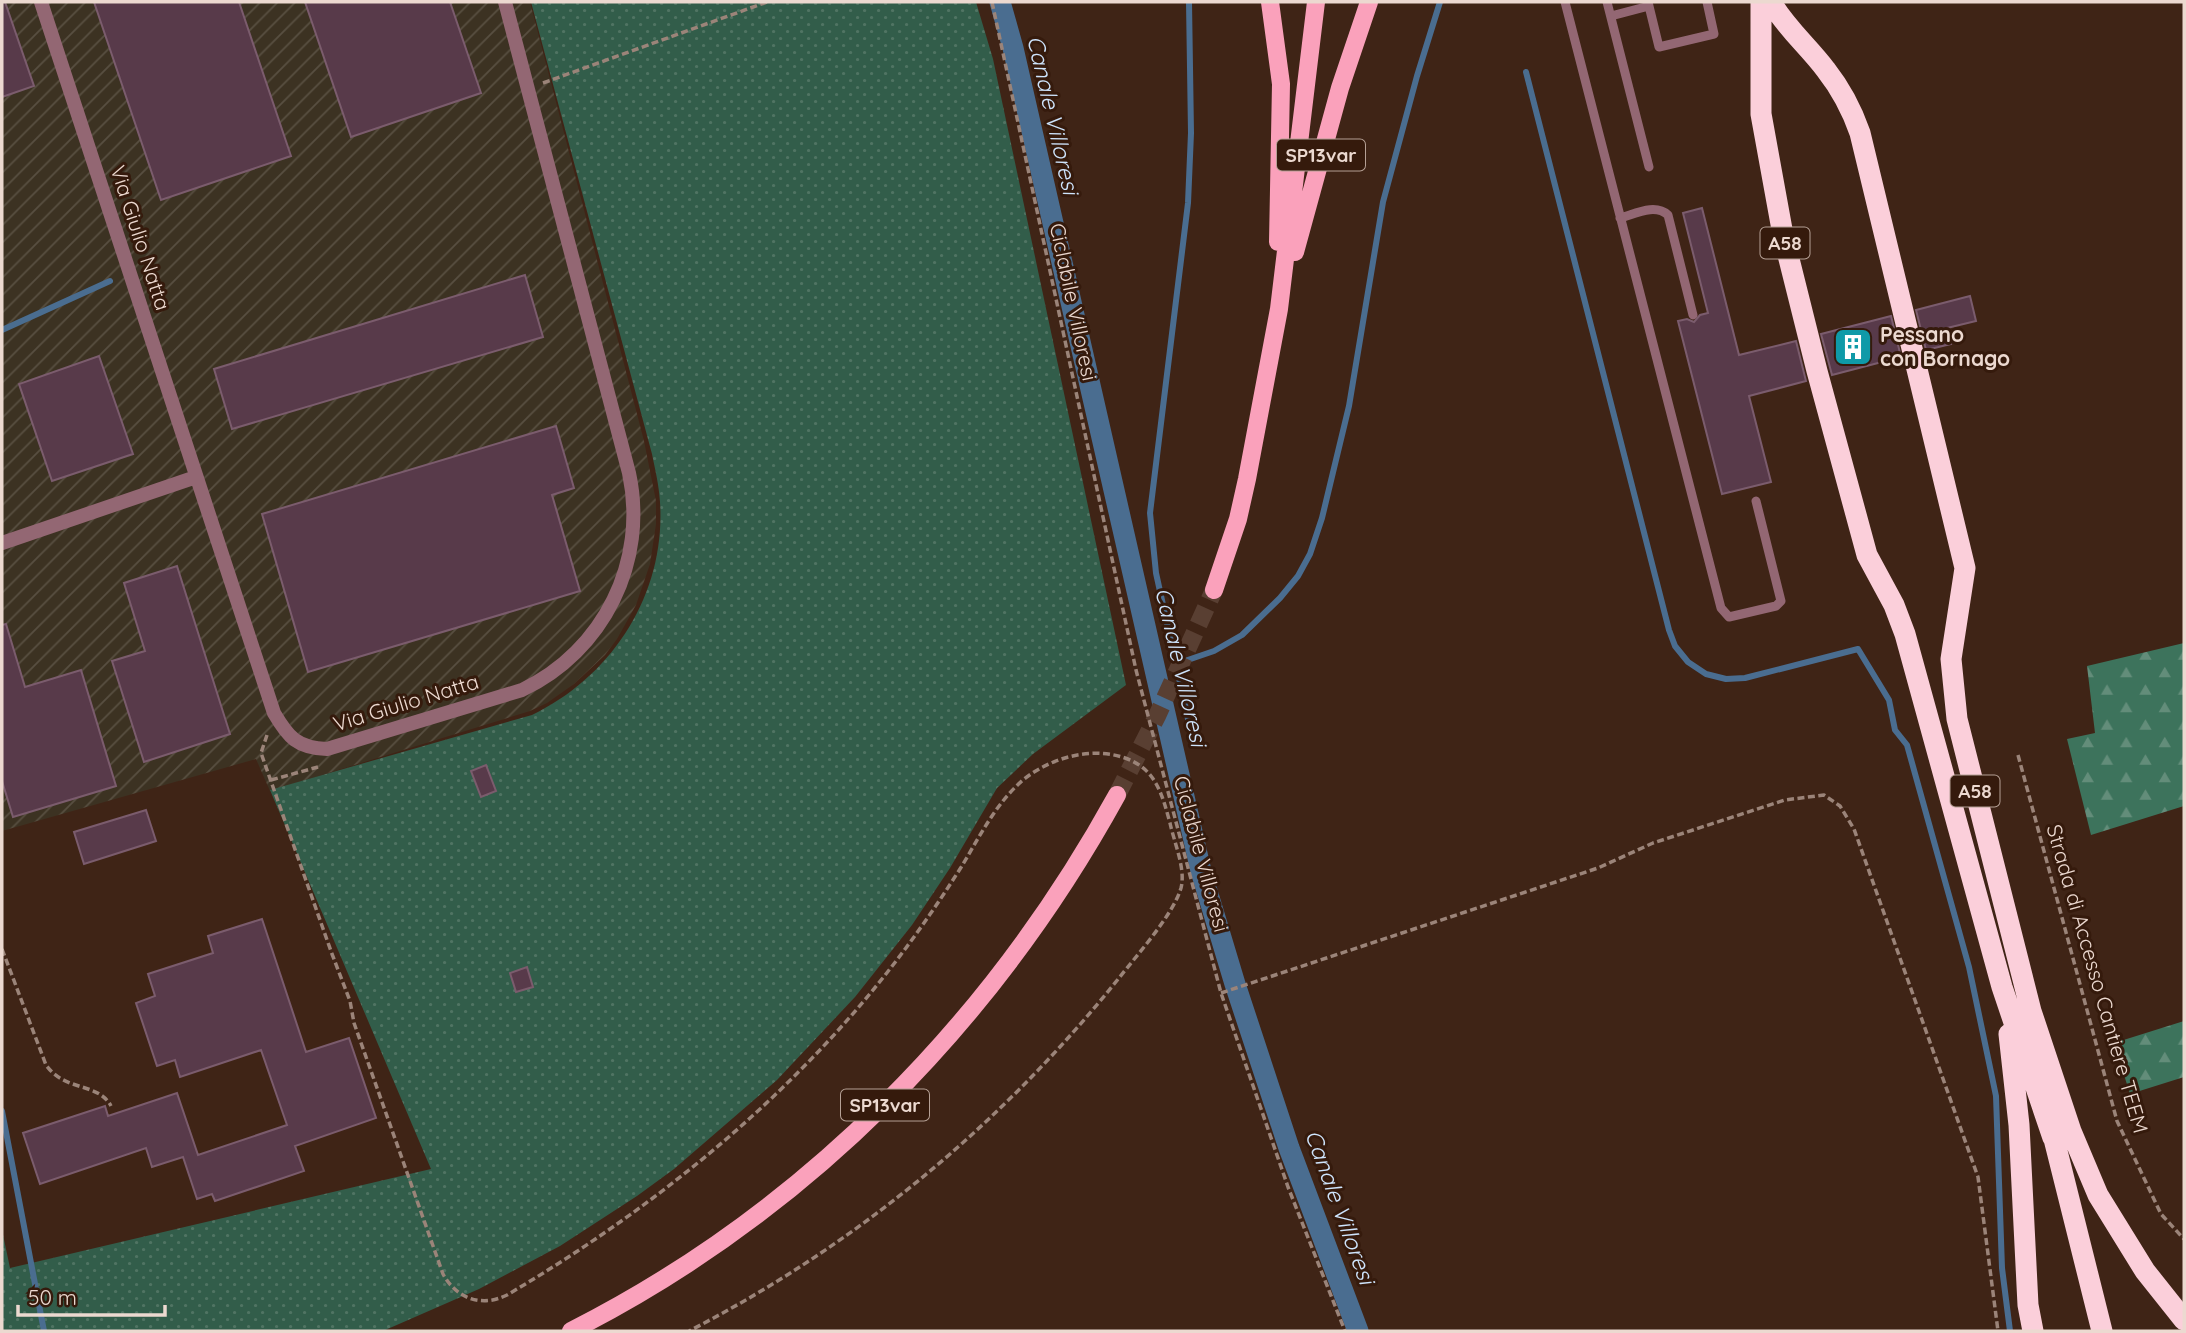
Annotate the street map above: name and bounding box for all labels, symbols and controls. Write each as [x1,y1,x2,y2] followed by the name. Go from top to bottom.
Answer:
[1021,33,1087,200] water label: Canale Villoresi
[1277,140,1365,170] road number: SP13var
[105,162,177,313] street label: Via Giulio Natta
[1045,221,1103,383] street label: Ciclabile Villoresi
[1760,228,1810,258] road number: A58
[1880,321,2010,371] place label: Pessano con Bornago
[1832,326,1874,368] building icon: Pessano con Bornago
[1149,585,1215,752] water label: Canale Villoresi
[330,668,482,737] street label: Via Giulio Natta
[1169,773,1235,935] street label: Ciclabile Villoresi
[1951,776,2000,806] road number: A58
[2041,821,2155,1136] street label: Strada di Accesso Cantiere TEEM
[841,1090,929,1120] road number: SP13var
[1299,1126,1383,1291] water label: Canale Villoresi
[18,1274,164,1318] scale bar
[28,1284,77,1310] text: 50 m

